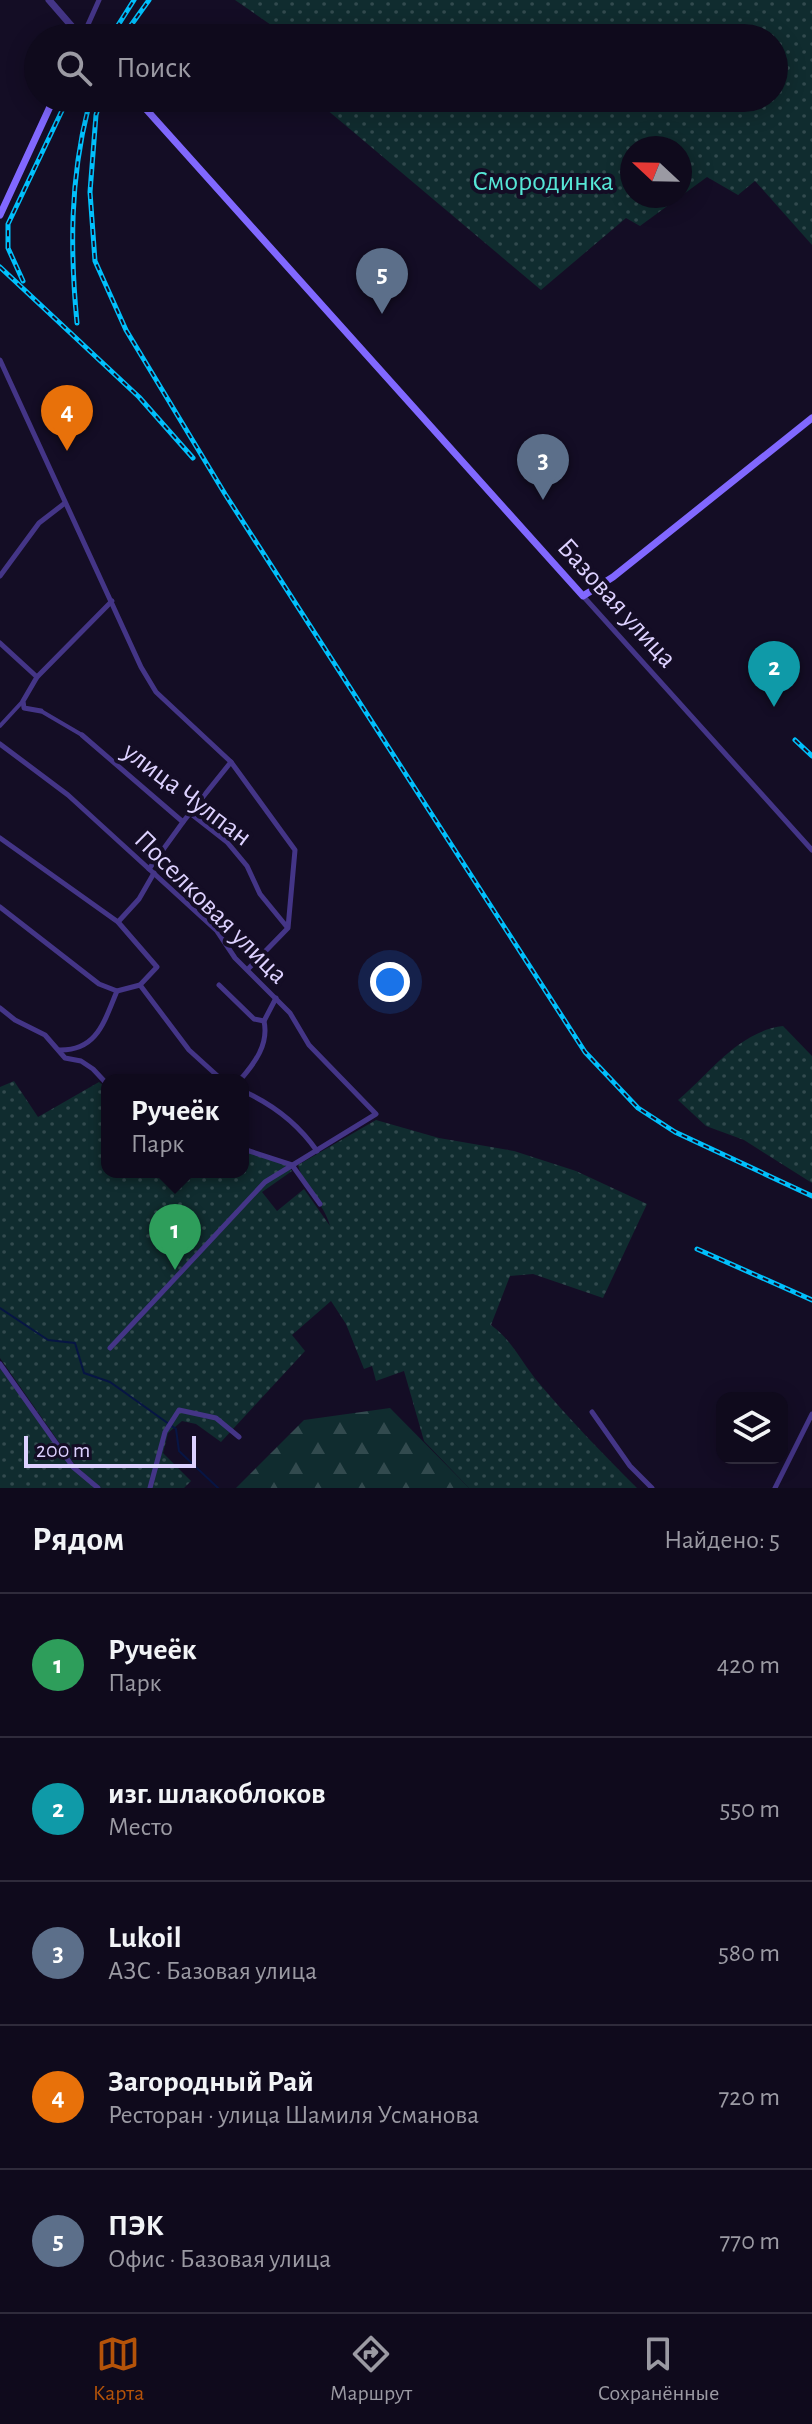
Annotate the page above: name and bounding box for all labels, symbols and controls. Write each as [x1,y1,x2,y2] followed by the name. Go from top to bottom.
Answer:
[24,24,788,112] search box
[52,46,96,90] icon: search
[116,53,191,83] text: Поиск
[620,136,692,208] north arrow
[472,168,614,196] park label: Смородинка
[356,248,408,314] pin: 5
[41,385,93,451] pin: 4
[517,434,569,500] pin: 3
[552,533,682,673] street label: Базовая улица
[748,641,800,707] pin: 2
[116,737,256,852] street label: улица Чулпан
[129,825,293,990] street label: Поселковая улица
[370,962,410,1002] your location
[101,1074,249,1178] popup
[131,1096,219,1126] text: Ручеёк
[131,1131,184,1157] text: Парк
[149,1204,201,1270] pin: 1
[716,1392,788,1464] map controls
[716,1392,788,1464] button: layers
[24,1432,196,1468] scale bar
[36,1439,90,1461] text: 200 m
[32,1523,124,1557] text: Рядом
[664,1527,780,1553] text: Найдено: 5
[108,1635,197,1665] text: Ручеёк
[53,1652,63,1678] text: 1
[717,1652,780,1678] text: 420 m
[108,1670,161,1696] text: Парк
[108,1779,326,1809] text: изг. шлакоблоков
[52,1796,64,1822] text: 2
[719,1796,780,1822] text: 550 m
[108,1814,173,1840] text: Место
[108,1923,182,1953] text: Lukoil
[52,1940,64,1966] text: 3
[718,1940,780,1966] text: 580 m
[108,1958,317,1984] text: АЗС · Базовая улица
[108,2067,314,2097] text: Загородный Рай
[51,2084,65,2110] text: 4
[719,2084,780,2110] text: 720 m
[108,2102,479,2128] text: Ресторан · улица Шамиля Усманова
[108,2211,164,2241] text: ПЭК
[52,2228,64,2254] text: 5
[719,2228,780,2254] text: 770 m
[108,2246,331,2272] text: Офис · Базовая улица
[93,2332,144,2406] tab: Карта
[330,2332,412,2406] tab: Маршрут
[598,2332,719,2406] tab: Сохранённые

